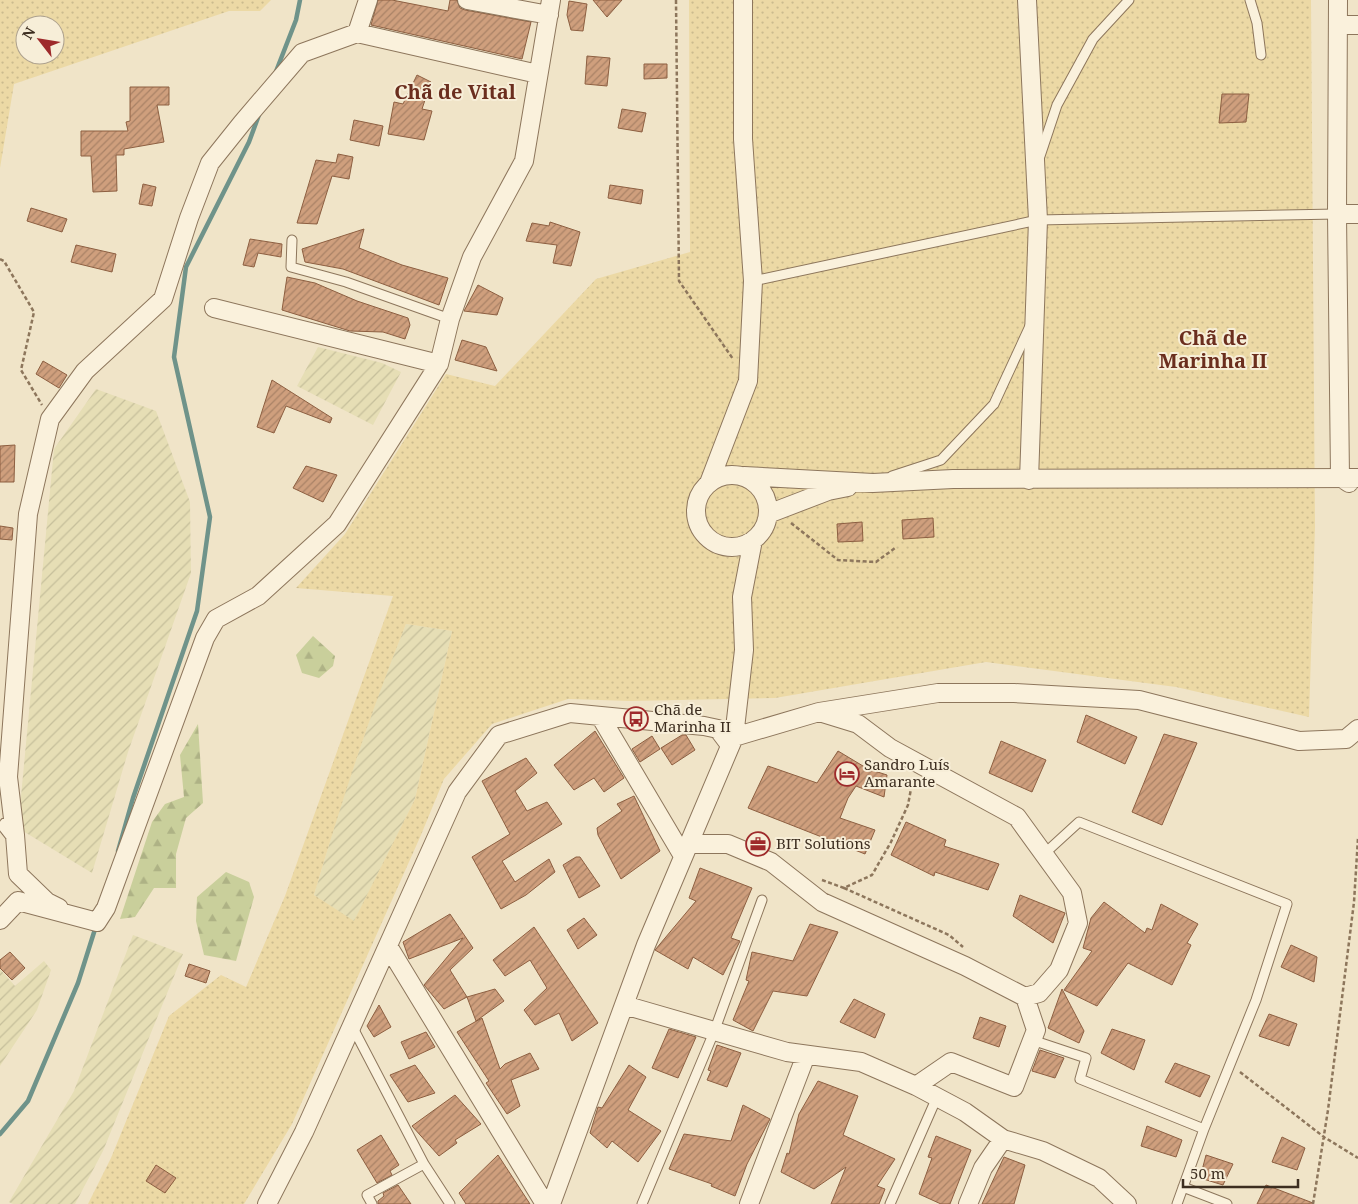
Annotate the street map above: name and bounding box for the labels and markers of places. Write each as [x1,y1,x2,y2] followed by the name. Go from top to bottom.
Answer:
[654,699,731,736] place label: Chã de Marinha II
[623,706,649,732] bus stop icon: Chã de Marinha II
[864,754,950,791] place label: Sandro Luís Amarante
[834,761,860,787] hotel icon: Sandro Luís Amarante
[745,831,771,857] office icon: BIT Solutions
[776,833,871,853] place label: BIT Solutions

